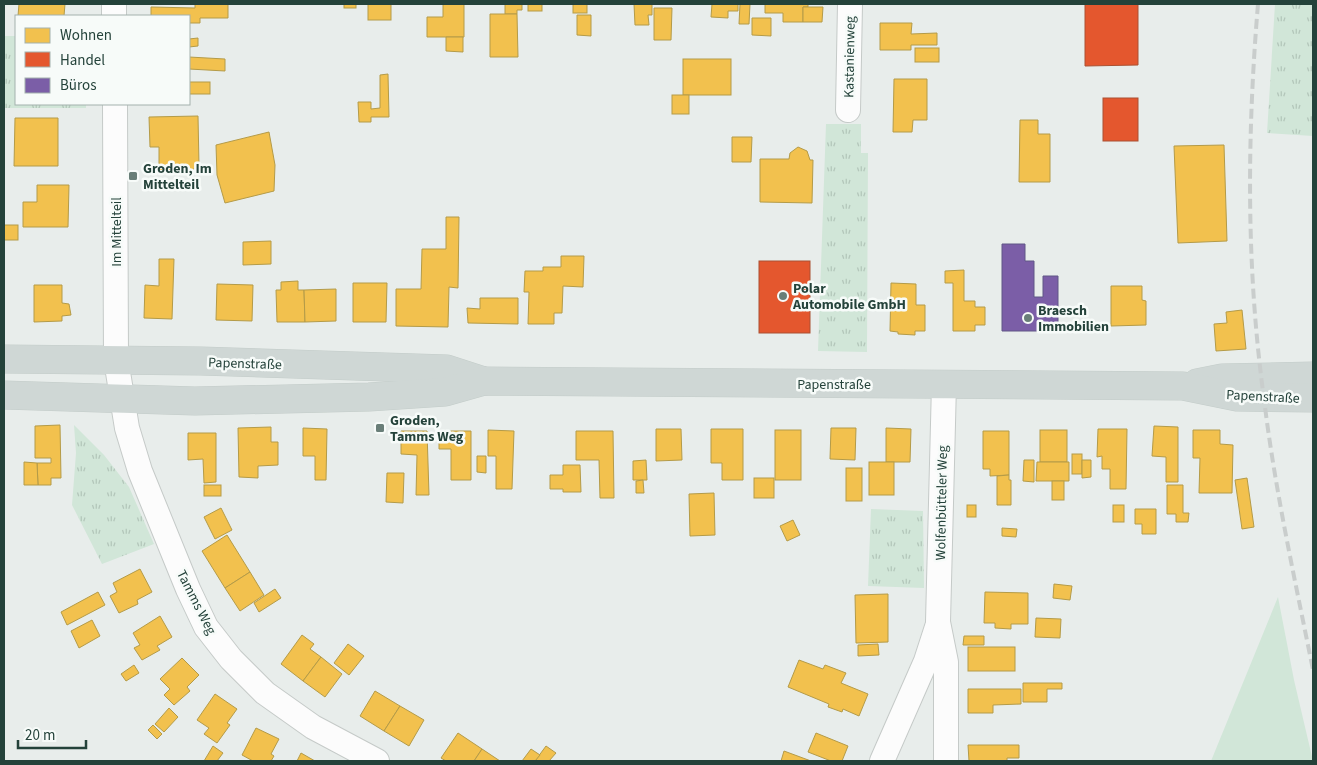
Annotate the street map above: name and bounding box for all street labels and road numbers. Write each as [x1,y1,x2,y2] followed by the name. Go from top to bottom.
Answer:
[839,16,861,98] street label: Kastanienweg
[107,197,127,267] street label: Im Mittelteil
[208,353,282,375] street label: Papenstraße
[797,375,871,395] street label: Papenstraße
[1226,385,1300,409] street label: Papenstraße
[931,445,953,561] street label: Wolfenbütteler Weg
[171,567,221,638] street label: Tamms Weg

